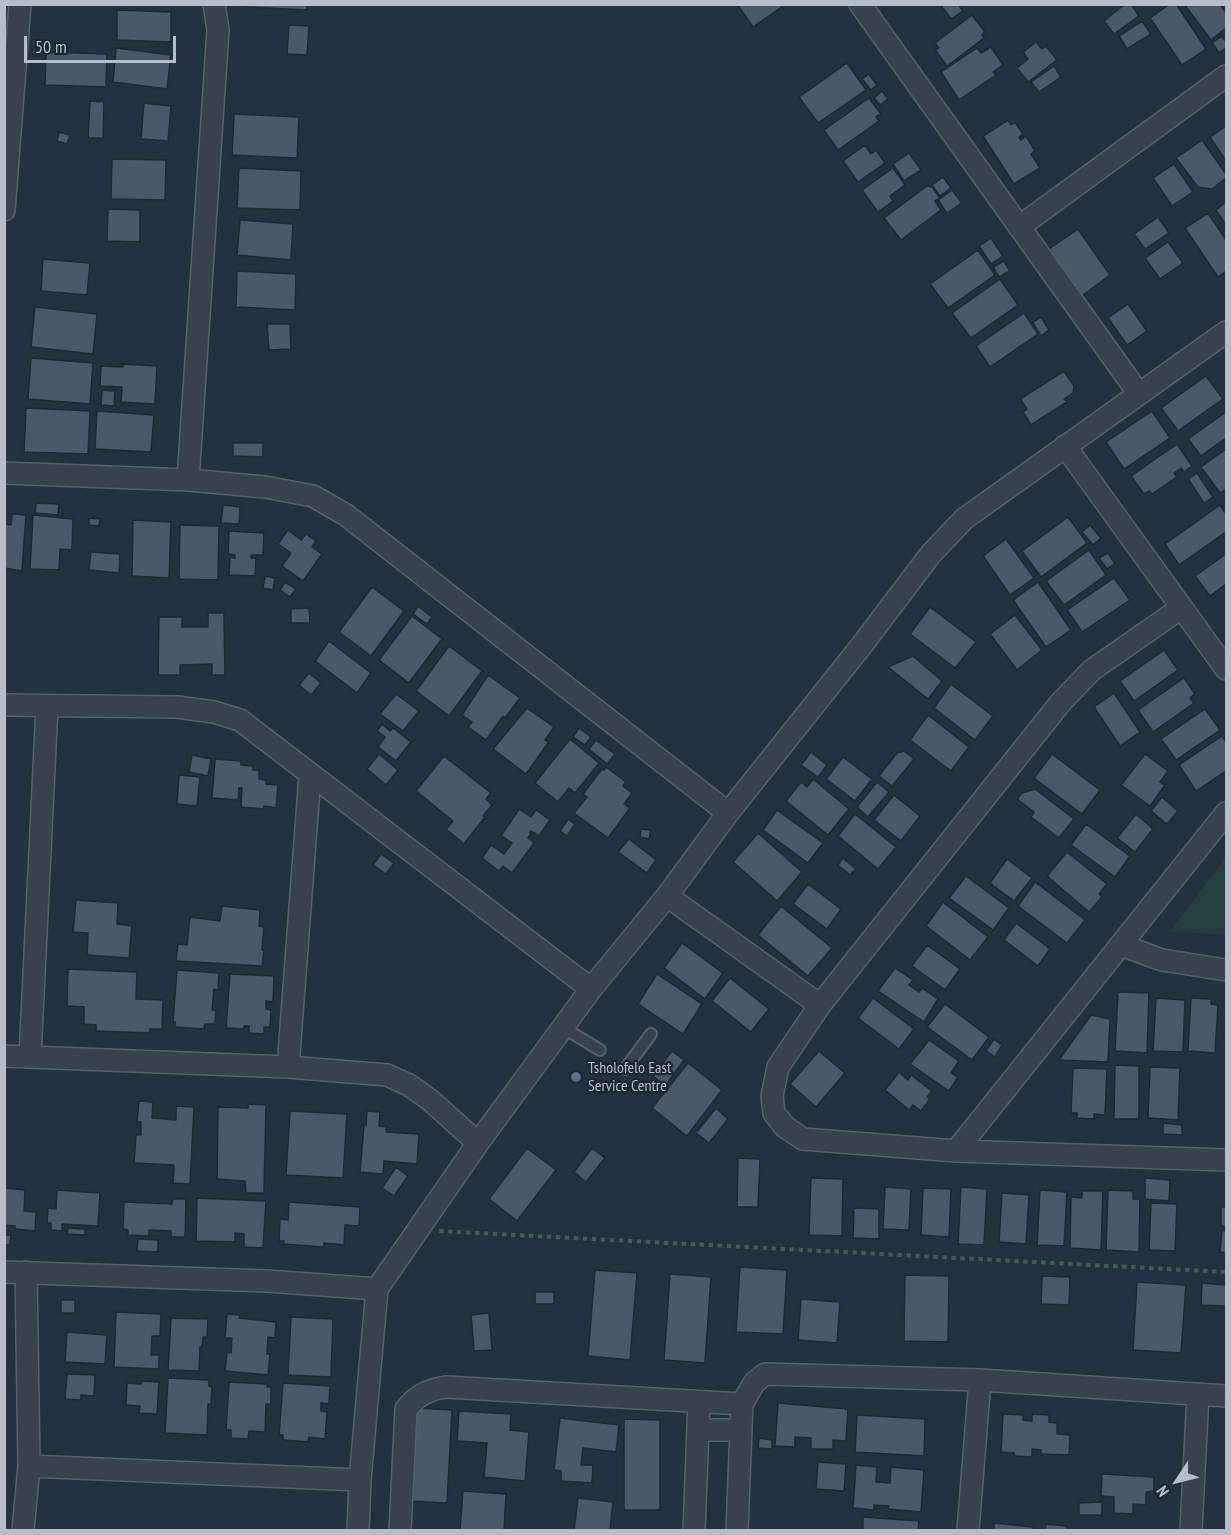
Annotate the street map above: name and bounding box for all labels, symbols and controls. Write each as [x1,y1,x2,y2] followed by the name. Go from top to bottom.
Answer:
[27,24,178,62] scale bar
[35,35,67,58] text: 50 m
[588,1058,671,1096] place label: Tsholofelo East Service Centre
[569,1070,583,1084] marker: Tsholofelo East Service Centre
[1147,1451,1207,1511] north arrow
[1152,1482,1173,1501] text: N

